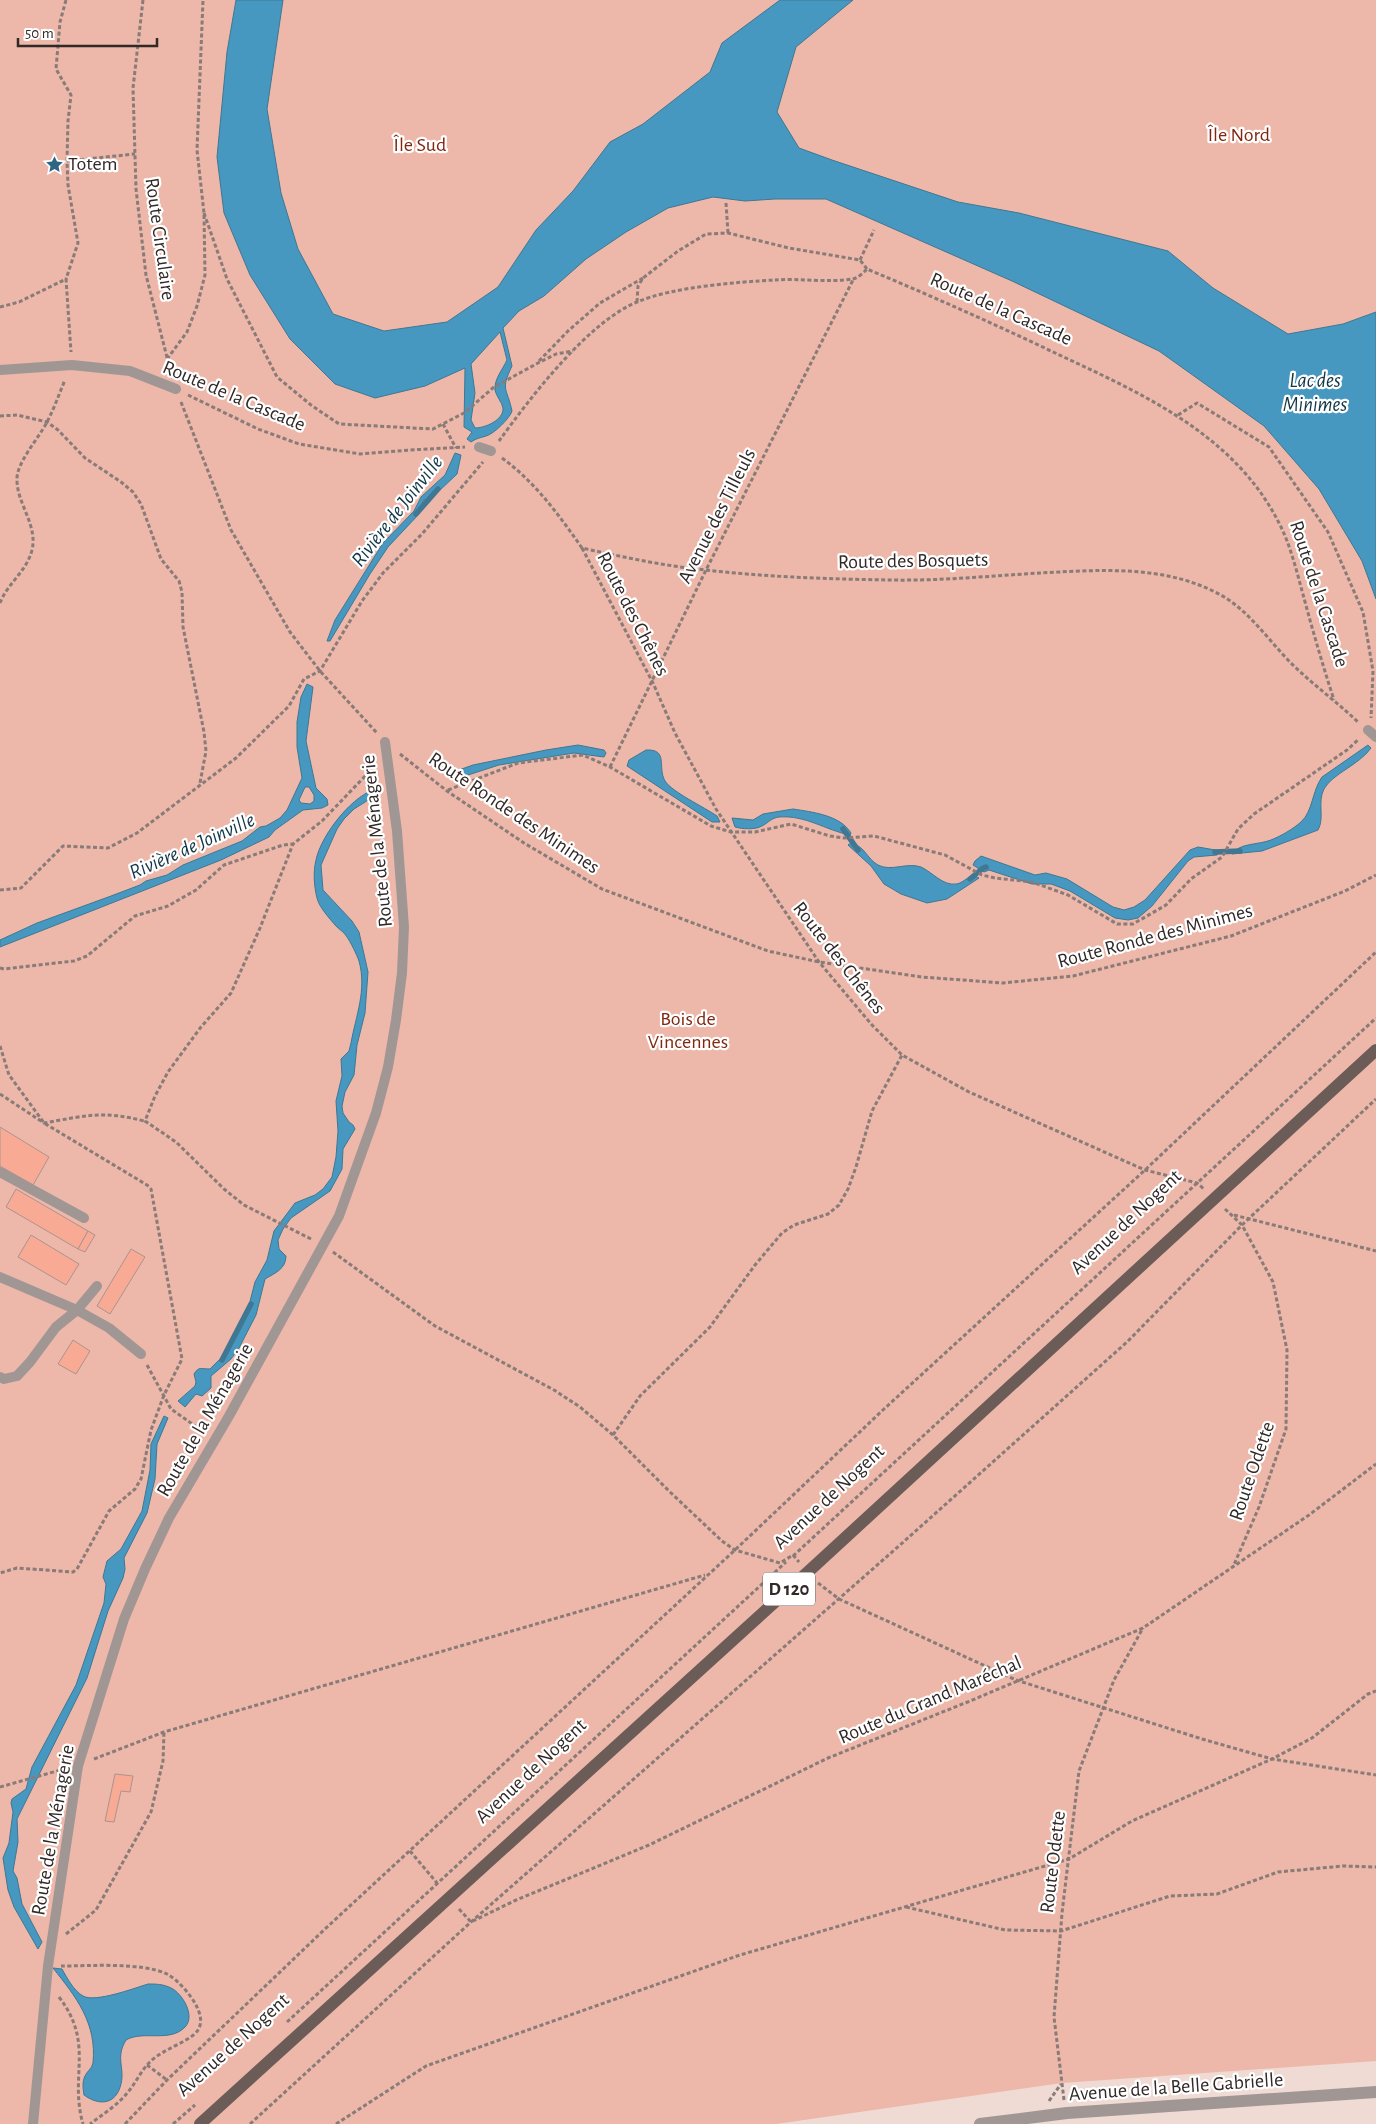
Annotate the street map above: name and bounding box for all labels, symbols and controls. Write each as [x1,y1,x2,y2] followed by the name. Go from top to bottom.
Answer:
[18,15,156,47] scale bar
[25,26,54,41] text: 50 m
[1208,124,1270,145] park label: Île Nord
[394,134,446,155] park label: Île Sud
[44,154,64,174] place icon: Totem
[68,154,118,174] place label: Totem
[142,177,178,301] street label: Route Circulaire
[927,269,1075,349] street label: Route de la Cascade
[160,357,308,435] street label: Route de la Cascade
[1283,370,1348,415] water label: Lac des Minimes
[674,445,760,587] street label: Avenue des Tilleuls
[347,451,447,571] water label: Rivière de Joinville
[1286,518,1352,670] street label: Route de la Cascade
[593,549,673,679] street label: Route des Chênes
[838,550,988,572] street label: Route des Bosquets
[425,749,603,877] street label: Route Ronde des Minimes
[358,754,396,928] street label: Route de la Ménagerie
[126,809,258,883] water label: Rivière de Joinville
[789,898,889,1018] street label: Route des Chênes
[1055,900,1255,972] street label: Route Ronde des Minimes
[648,1009,728,1052] park label: Bois de Vincennes
[1067,1165,1186,1278] street label: Avenue de Nogent
[153,1340,257,1500] street label: Route de la Ménagerie
[1226,1419,1278,1523] street label: Route Odette
[770,1440,889,1553] street label: Avenue de Nogent
[763,1572,815,1606] road number: D 120
[836,1652,1024,1748] street label: Route du Grand Maréchal
[472,1714,591,1827] street label: Avenue de Nogent
[28,1743,78,1917] street label: Route de la Ménagerie
[1037,1810,1069,1914] street label: Route Odette
[173,1989,293,2100] street label: Avenue de Nogent
[1068,2070,1284,2104] street label: Avenue de la Belle Gabrielle

